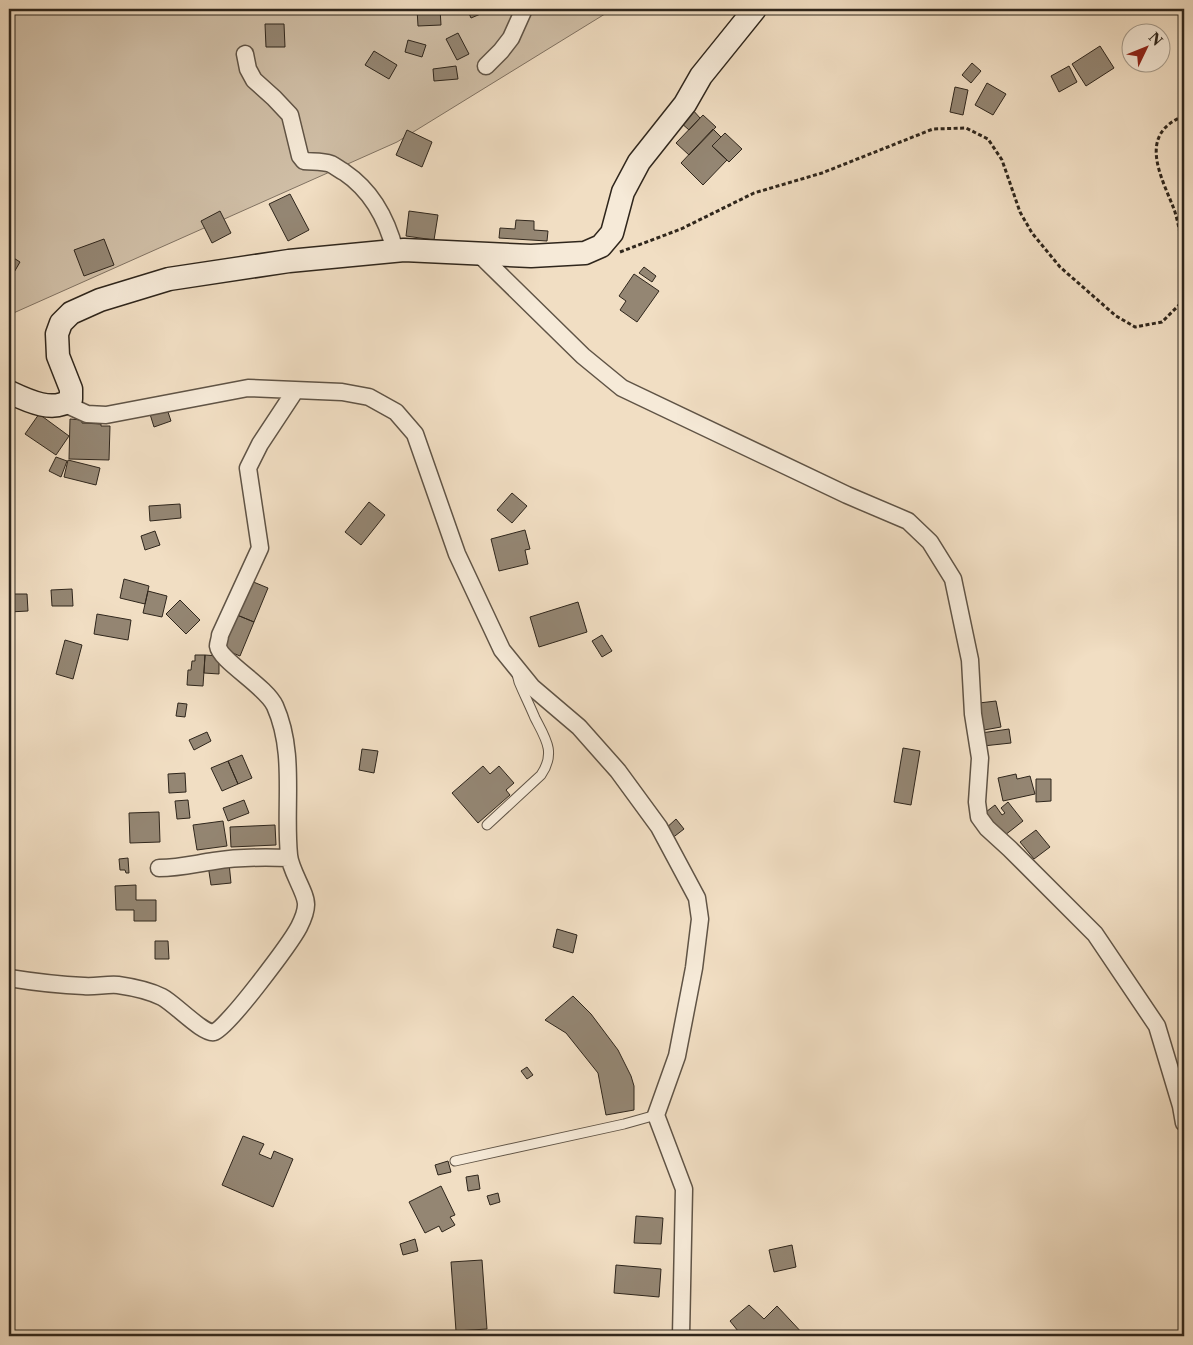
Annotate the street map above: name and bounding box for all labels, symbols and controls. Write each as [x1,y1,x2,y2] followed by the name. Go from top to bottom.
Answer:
[1120,22,1170,72] north arrow
[1145,29,1166,50] text: N

